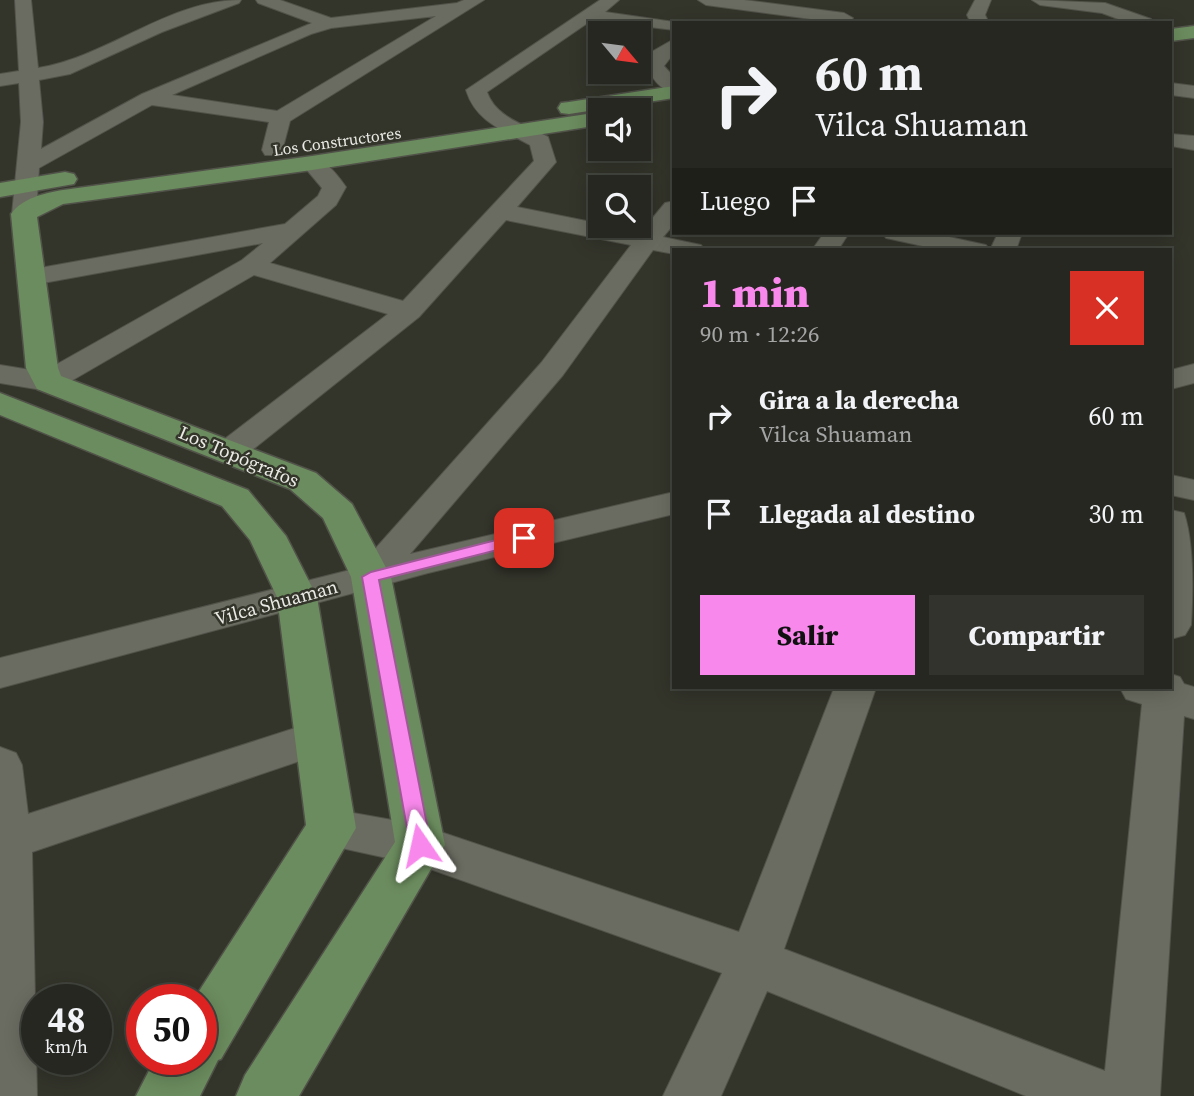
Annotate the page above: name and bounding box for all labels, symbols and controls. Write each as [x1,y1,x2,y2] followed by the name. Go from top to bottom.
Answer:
[588,21,651,84] north arrow
[588,21,651,238] map controls
[815,39,923,106] text: 60 m
[700,49,791,140] icon: right
[588,98,651,161] button: sound
[815,103,1028,147] text: Vilca Shuaman
[272,121,403,161] street label: Los Constructores
[588,175,651,238] button: search
[785,182,823,220] icon: arrive
[700,183,771,219] text: Luego
[700,263,810,321] text: 1 min
[1070,271,1144,345] button: close
[700,318,820,350] text: 90 m · 12:26
[759,382,959,418] text: Gira a la derecha
[700,397,738,435] icon: right
[1089,398,1144,434] text: 60 m
[759,418,912,450] text: Vilca Shuaman
[175,419,303,493] street label: Los Topógrafos
[700,495,738,533] icon: arrive
[759,496,975,532] text: Llegada al destino
[1089,496,1144,532] text: 30 m
[494,508,554,568] pin
[505,519,543,557] icon: arrive
[211,573,341,631] street label: Vilca Shuaman
[700,595,915,675] button: Salir
[929,595,1144,675] button: Compartir
[383,808,457,882] position arrow
[126,984,217,1075] speed limit sign: 50
[48,996,85,1044] text: 48
[45,1034,88,1059] text: km/h

